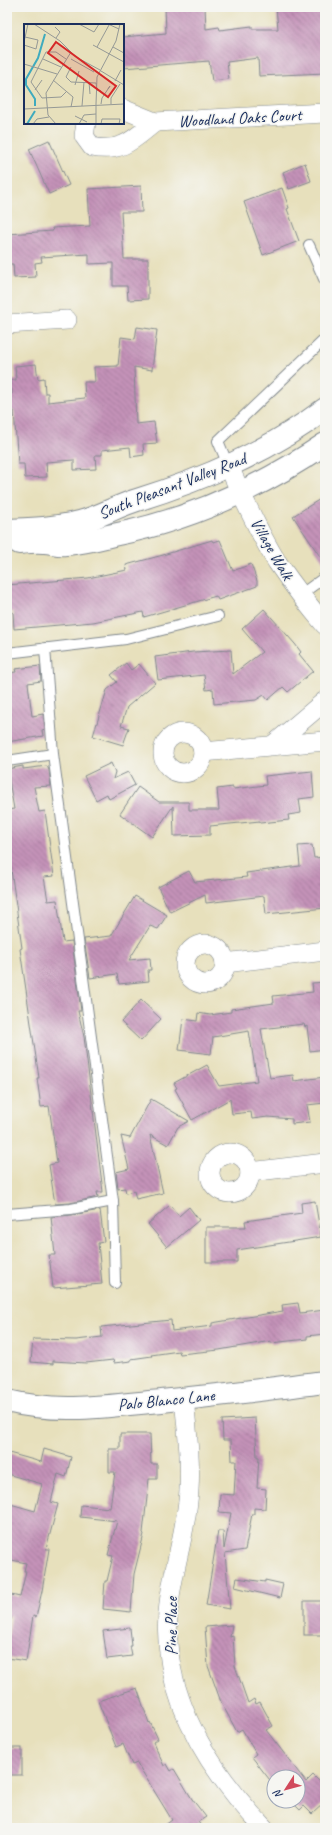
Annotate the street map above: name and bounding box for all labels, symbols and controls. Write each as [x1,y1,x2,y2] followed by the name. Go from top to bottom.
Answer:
[24,24,124,124] inset map
[178,104,304,132] street label: Woodland Oaks Court
[95,447,251,524] street label: South Pleasant Valley Road
[246,514,299,585] street label: Village Walk
[117,1384,217,1416] street label: Palo Blanco Lane
[161,1595,182,1655] street label: Pine Place
[266,1769,306,1809] north arrow
[269,1786,286,1802] text: N

